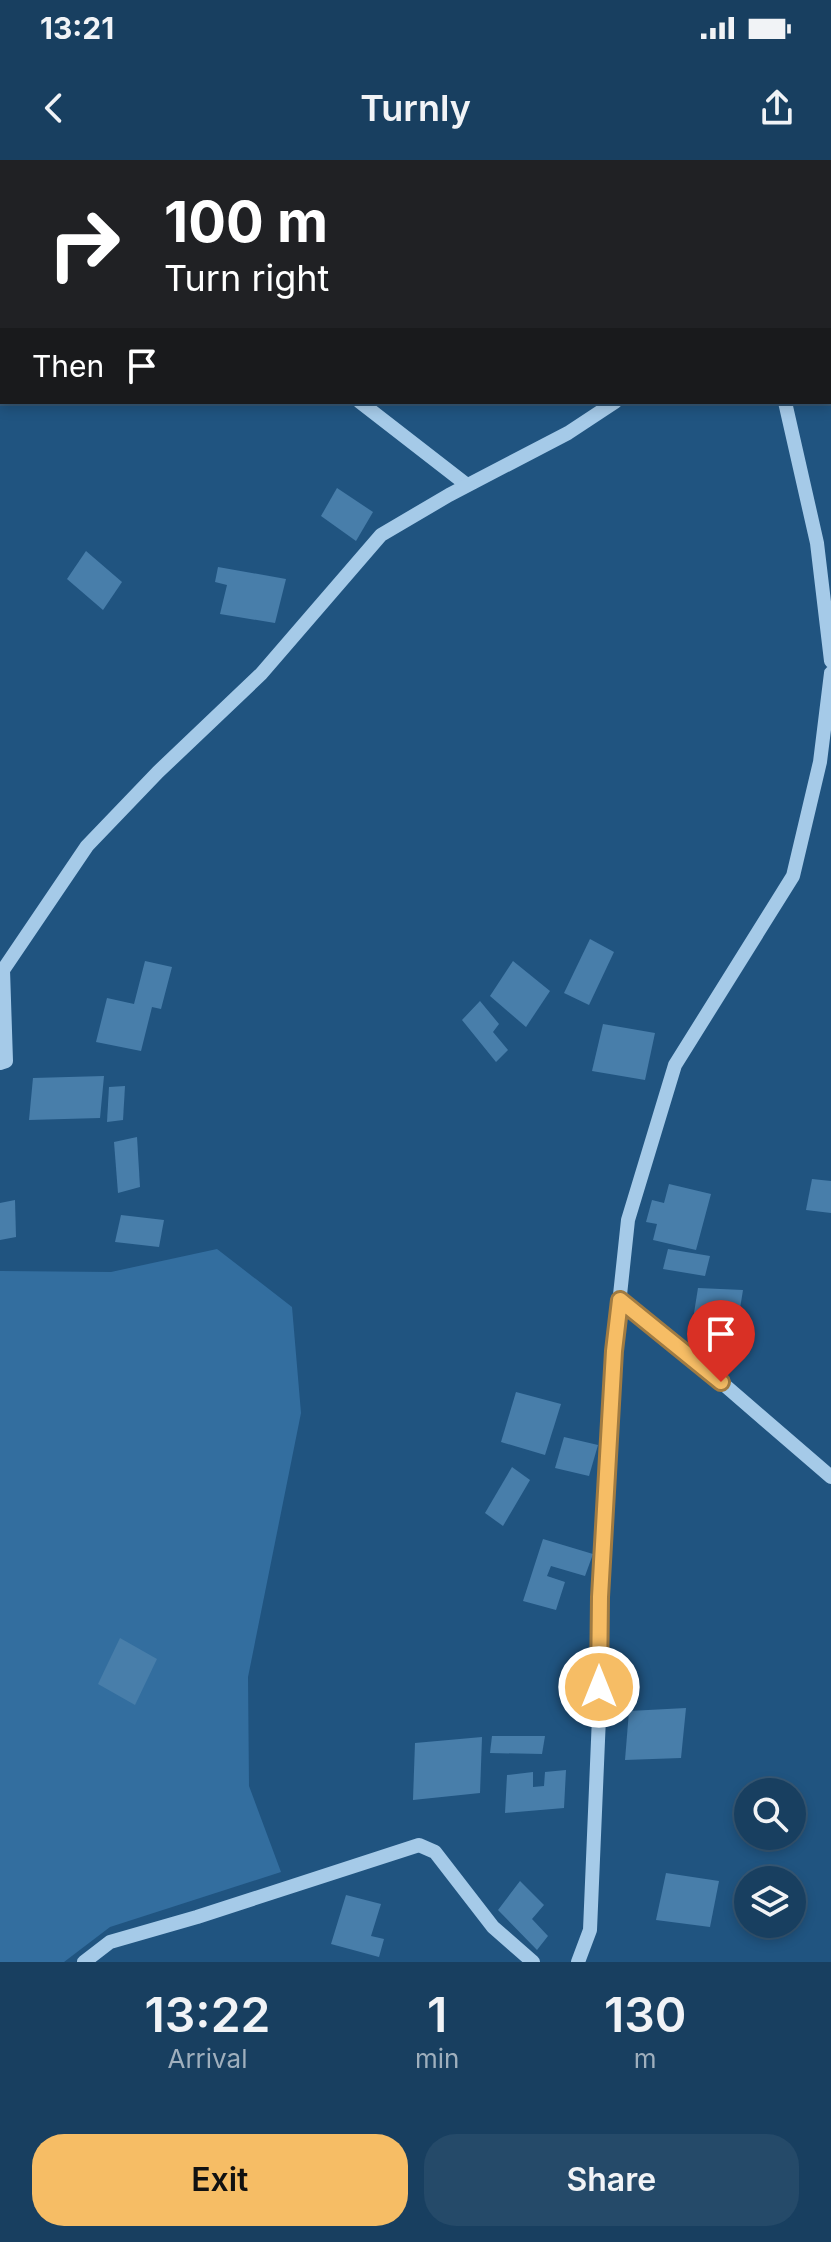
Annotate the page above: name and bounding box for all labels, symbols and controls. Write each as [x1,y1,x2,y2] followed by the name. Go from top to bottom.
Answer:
[40,10,114,46] text: 13:21
[32,86,76,130] icon: back
[360,86,471,130] text: Turnly
[755,86,799,130] icon: share
[164,188,328,256] text: 100 m
[32,192,136,296] icon: right
[164,256,329,300] text: Turn right
[120,344,164,388] icon: arrive
[32,348,104,384] text: Then
[687,1300,755,1382] pin
[699,1312,743,1356] icon: arrive
[557,1645,641,1729] position arrow
[734,1778,806,1938] map controls
[734,1778,806,1850] button: search
[734,1866,806,1938] button: layers
[145,1985,270,2044] text: 13:22
[427,1985,447,2044] text: 1
[604,1985,686,2044] text: 130
[167,2043,248,2074] text: Arrival
[415,2043,459,2074] text: min
[634,2043,657,2074] text: m
[32,2134,408,2226] button: Exit
[424,2134,799,2226] button: Share

